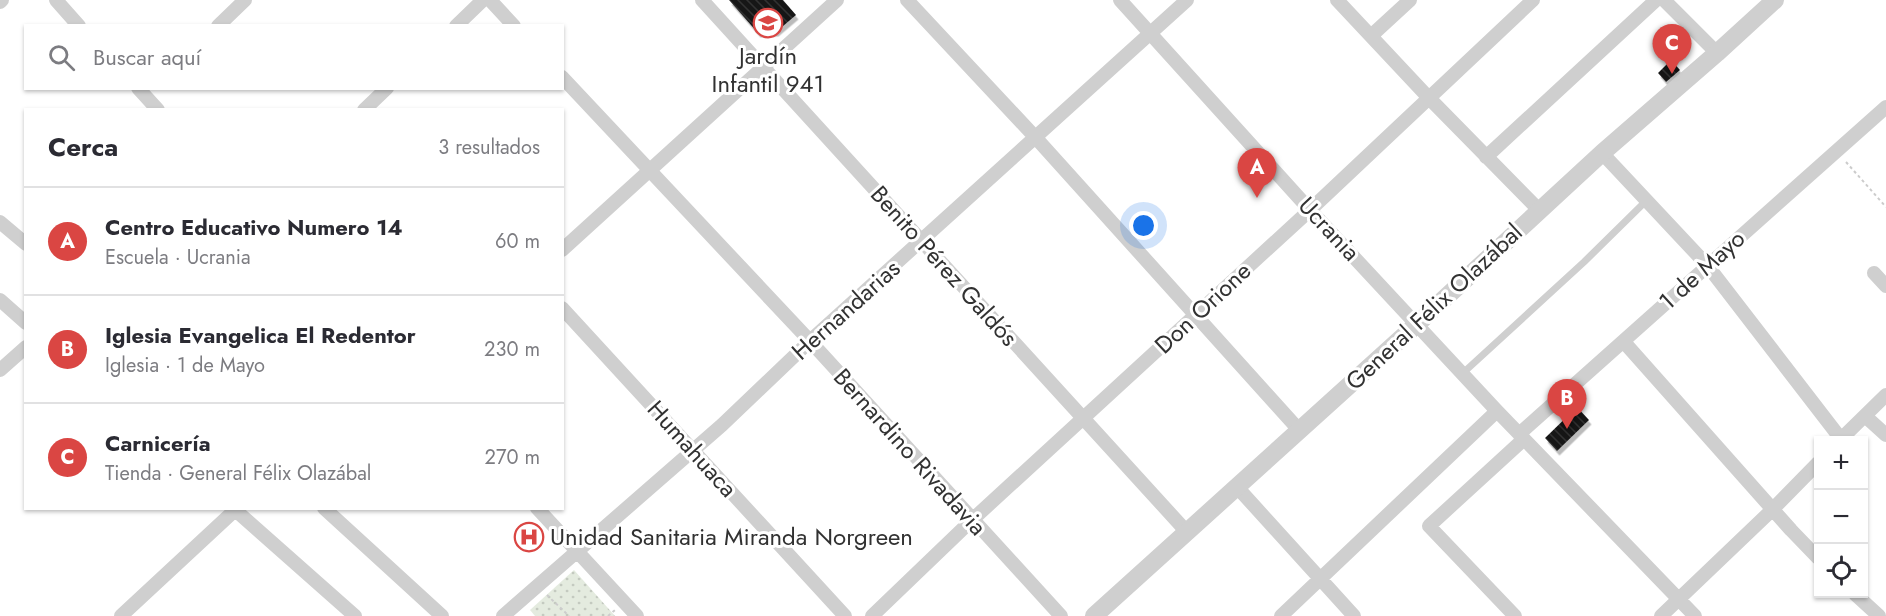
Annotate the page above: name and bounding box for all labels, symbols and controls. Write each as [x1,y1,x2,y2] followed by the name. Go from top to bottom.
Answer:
[752,7,784,39] school or university icon: Jardín Infantil 941
[24,24,564,90] search box
[1652,25,1692,74] pin: C
[712,38,824,101] place label: Jardín Infantil 941
[45,41,78,74] icon: search
[93,41,201,73] text: Buscar aquí
[48,128,118,166] text: Cerca
[438,133,540,162] text: 3 resultados
[1238,148,1276,198] pin: A
[863,178,1026,354] street label: Benito Pérez Galdós
[1290,189,1368,269] street label: Ucrania
[105,211,403,243] text: Centro Educativo Numero 14
[1129,211,1158,240] your location
[1337,215,1530,398] street label: General Félix Olazábal
[1651,221,1753,318] street label: 1 de Mayo
[60,227,75,256] text: A
[495,227,540,256] text: 60 m
[105,243,251,272] text: Escuela · Ucrania
[784,251,908,368] street label: Hernandarias
[1147,254,1259,362] street label: Don Orione
[105,319,416,351] text: Iglesia Evangelica El Redentor
[61,335,74,364] text: B
[484,335,540,364] text: 230 m
[105,351,265,380] text: Iglesia · 1 de Mayo
[826,360,995,543] street label: Bernardino Rivadavia
[1548,380,1586,429] pin: B
[639,392,745,505] street label: Humahuaca
[105,427,211,459] text: Carnicería
[1814,436,1868,598] map controls
[1814,436,1868,490] button: +
[60,443,75,472] text: C
[485,443,540,472] text: 270 m
[105,459,371,488] text: Tienda · General Félix Olazábal
[1814,490,1868,544] button: −
[550,519,913,554] place label: Unidad Sanitaria Miranda Norgreen
[513,521,545,553] hospital icon: Unidad Sanitaria Miranda Norgreen
[1814,544,1868,598] button: locate

